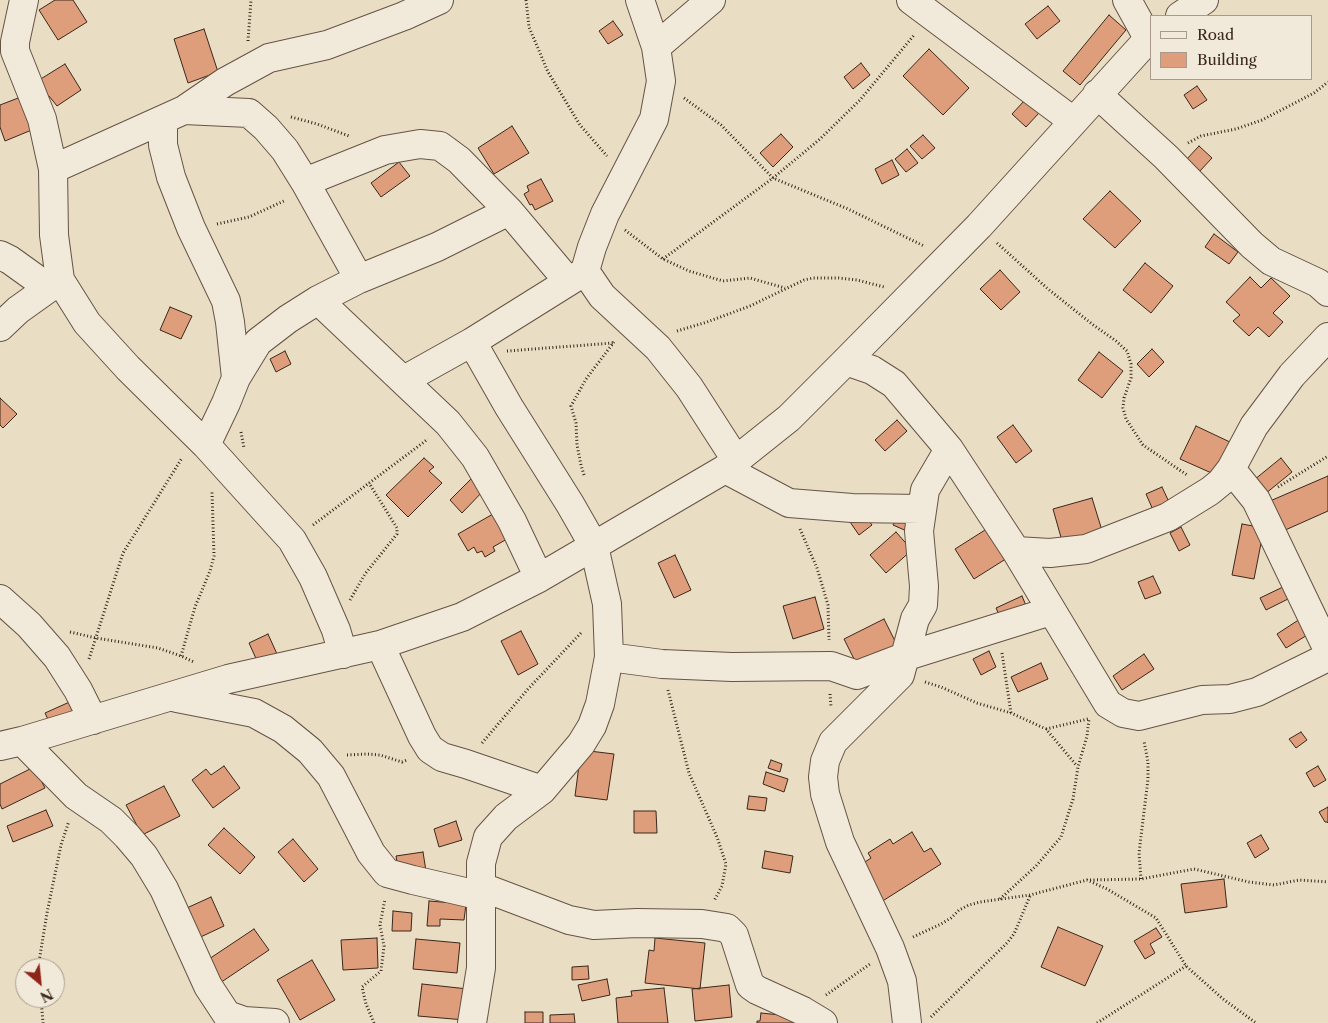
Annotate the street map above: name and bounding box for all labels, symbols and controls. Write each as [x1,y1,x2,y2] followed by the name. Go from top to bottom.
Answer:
[1150,15,1313,80] legend
[1197,25,1234,44] text: Road
[1197,50,1257,69] text: Building
[15,958,65,1008] north arrow
[37,985,56,1006] text: N

